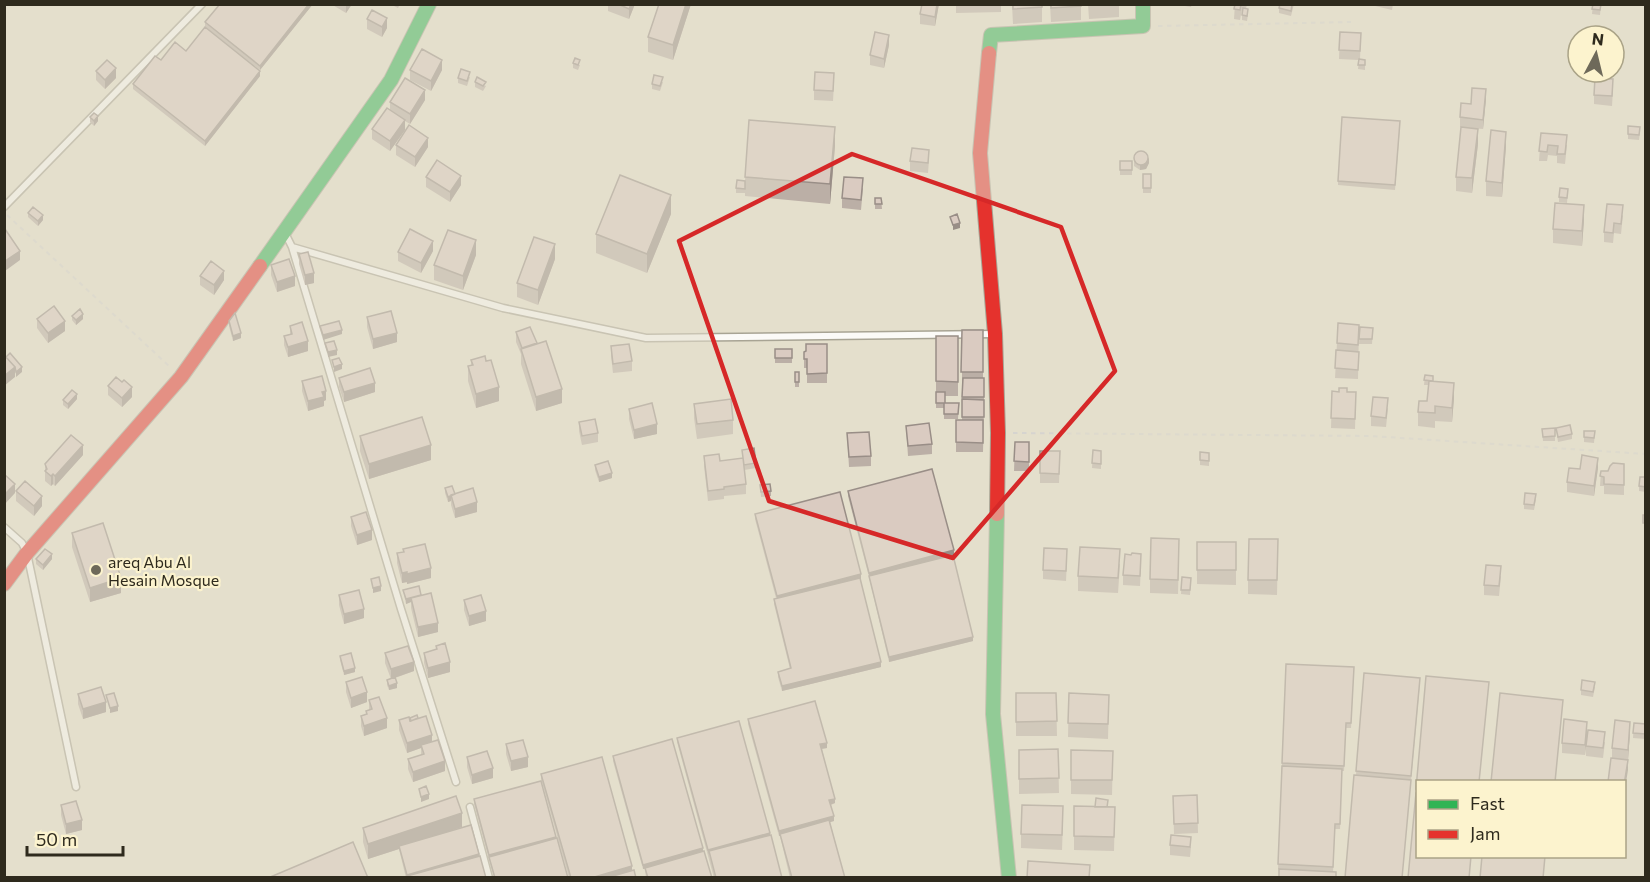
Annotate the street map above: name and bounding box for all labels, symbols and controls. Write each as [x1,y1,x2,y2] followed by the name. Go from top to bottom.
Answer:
[1566,24,1626,84] north arrow
[1591,28,1605,49] text: N
[108,552,219,589] place label: areq Abu Al Hesain Mosque
[89,563,103,577] marker: areq Abu Al Hesain Mosque
[1416,780,1626,858] legend
[1470,792,1505,814] text: Fast
[27,819,123,857] scale bar
[1470,822,1500,844] text: Jam
[36,828,77,850] text: 50 m

